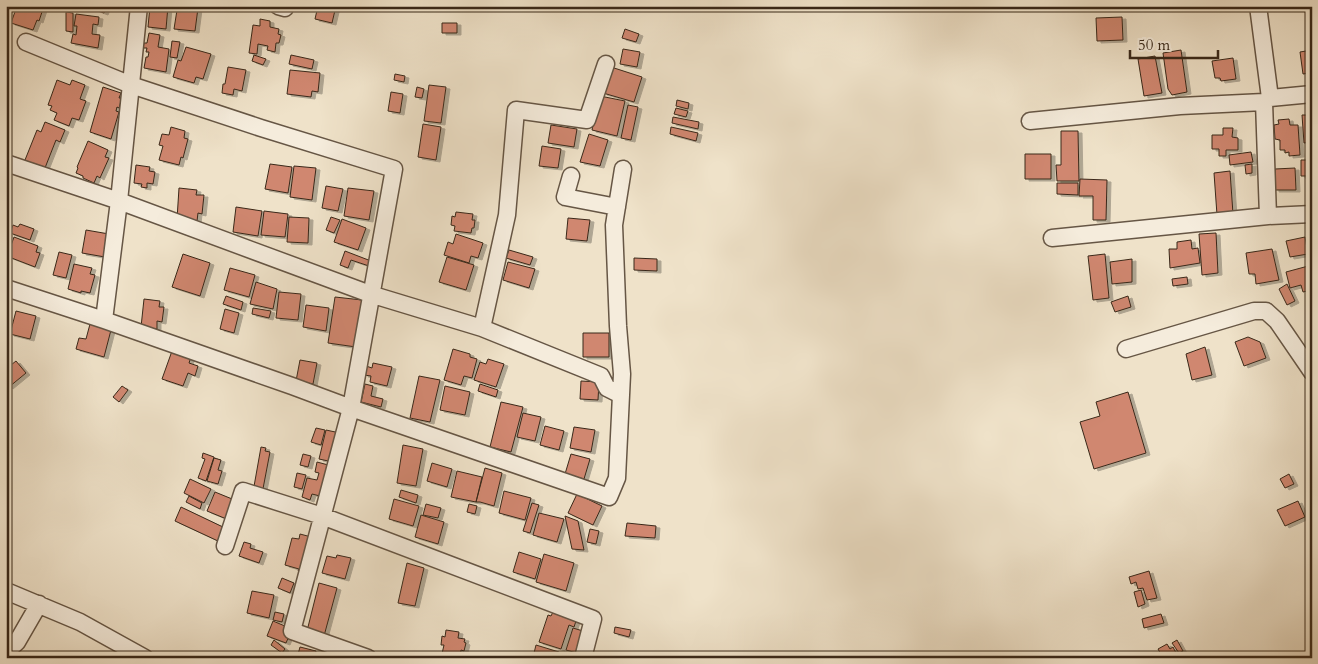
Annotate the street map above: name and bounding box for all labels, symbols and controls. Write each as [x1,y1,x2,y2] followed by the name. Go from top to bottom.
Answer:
[1130,28,1218,60] scale bar
[1138,35,1170,55] text: 50 m

